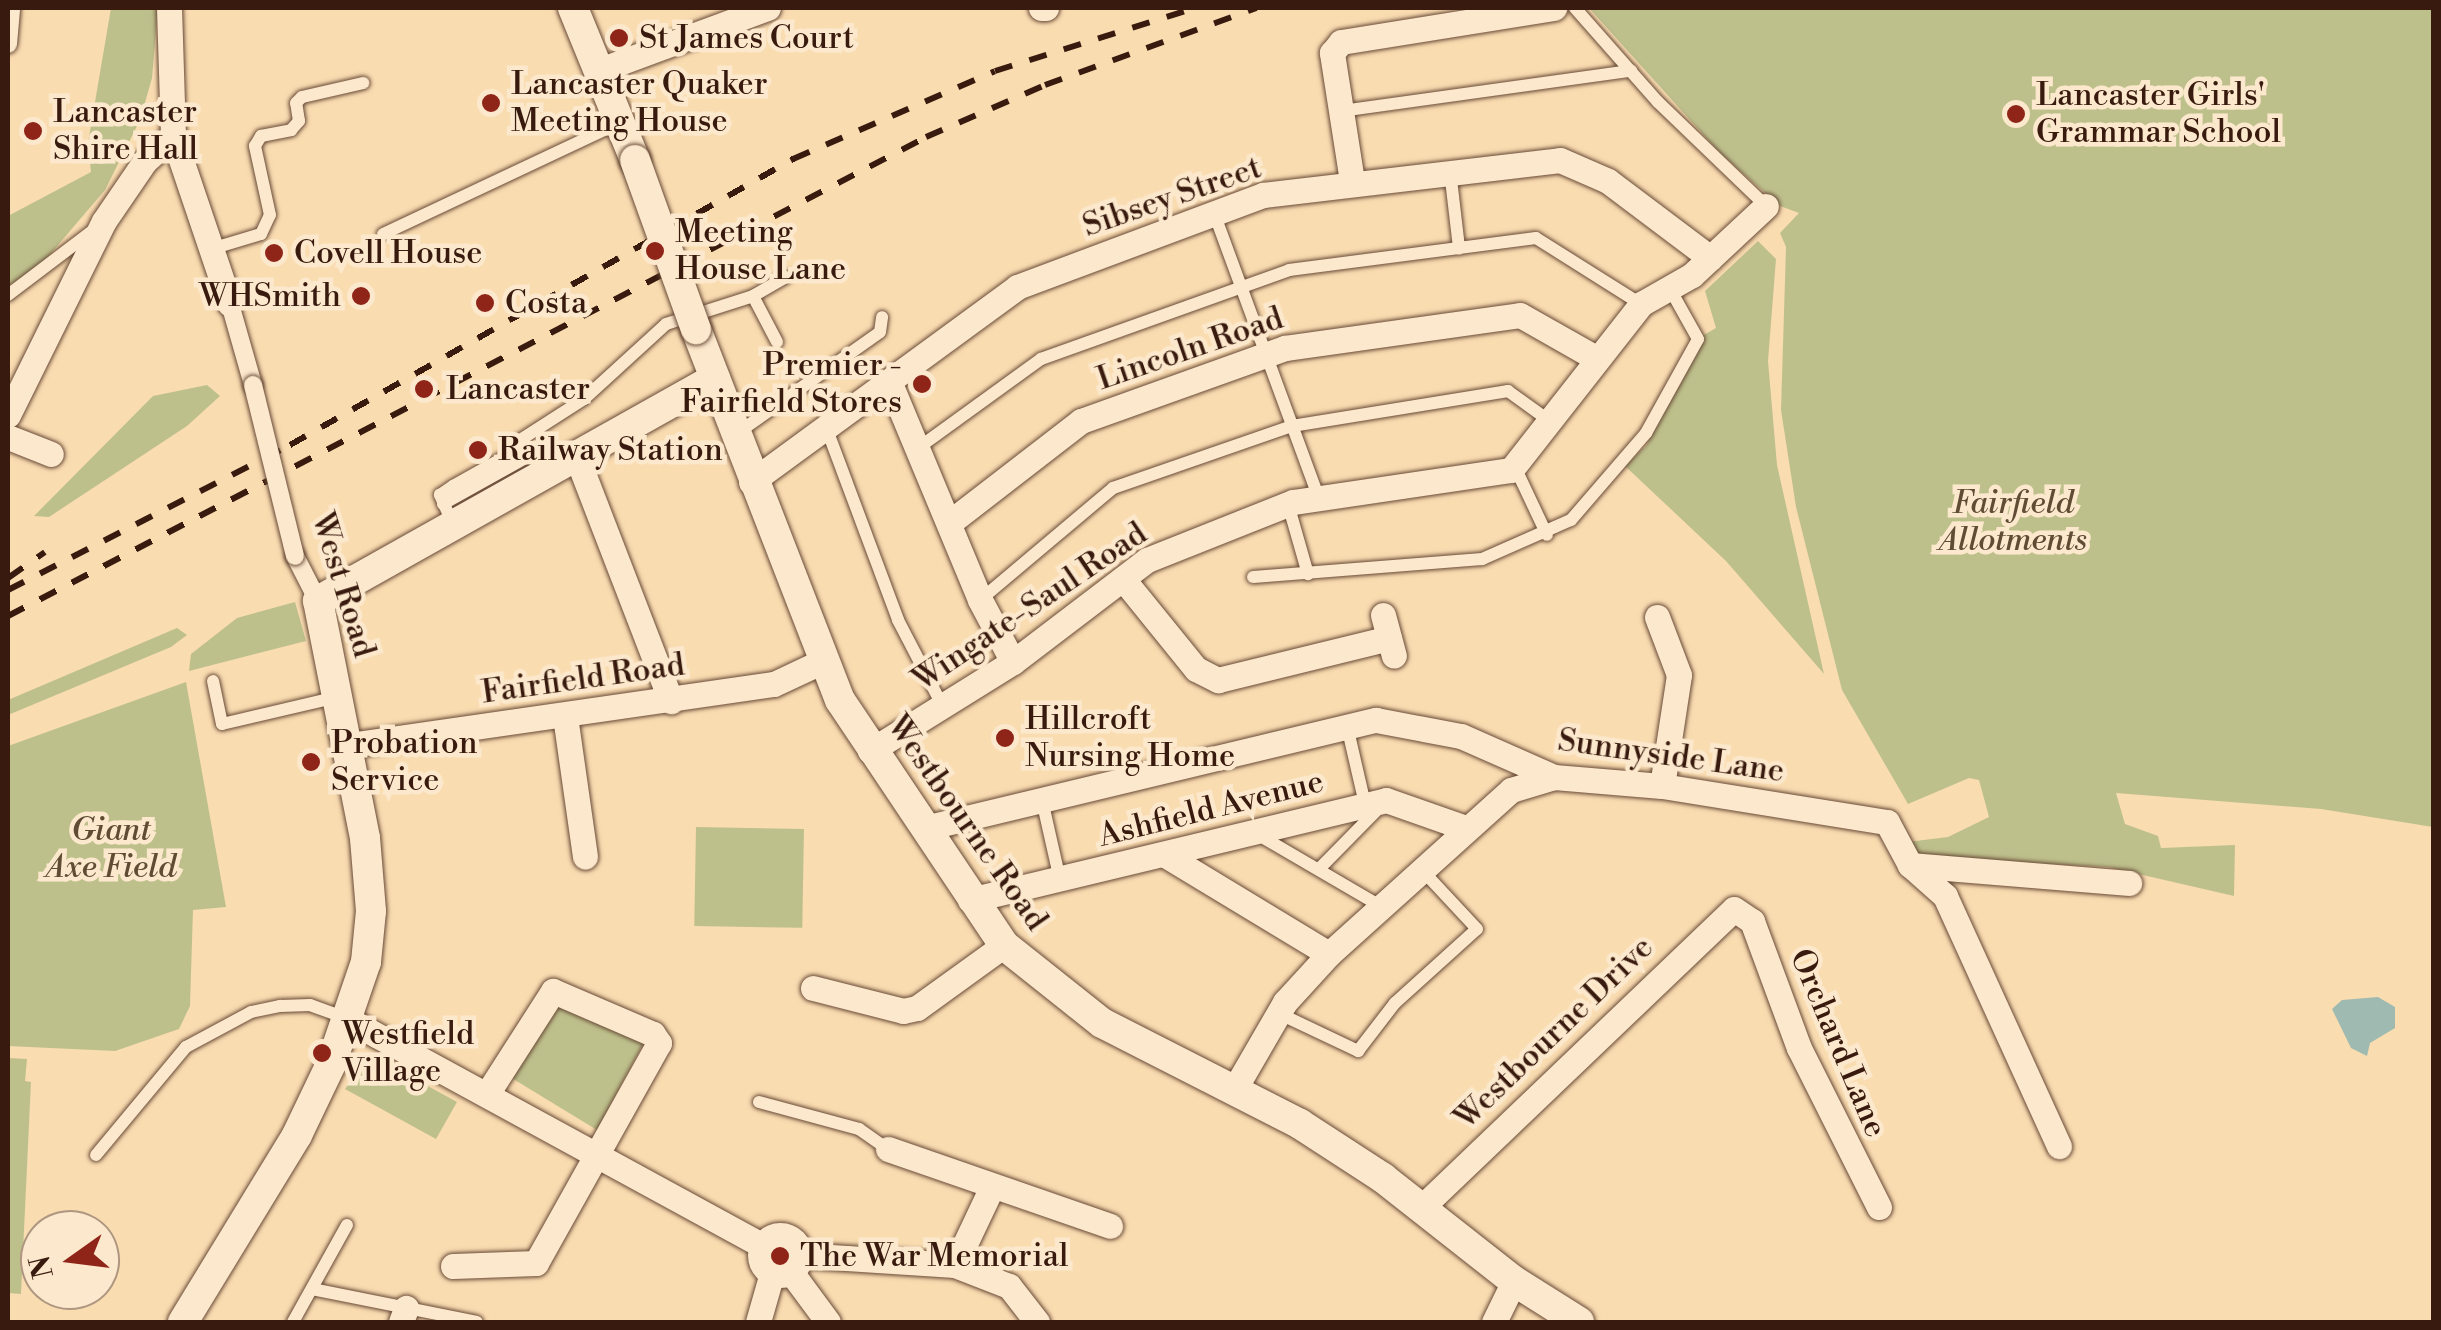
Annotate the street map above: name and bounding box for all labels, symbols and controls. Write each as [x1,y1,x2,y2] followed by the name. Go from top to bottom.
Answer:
[639,19,854,57] place label: St James Court
[608,27,630,49] marker: St James Court
[511,66,768,141] place label: Lancaster Quaker Meeting House
[2036,77,2281,152] place label: Lancaster Girls' Grammar School
[480,92,502,114] marker: Lancaster Quaker Meeting House
[53,94,198,169] place label: Lancaster Shire Hall
[2005,103,2027,125] marker: Lancaster Girls' Grammar School
[22,120,44,142] marker: Lancaster Shire Hall
[1078,149,1266,245] street label: Sibsey Street
[675,214,846,289] place label: Meeting House Lane
[294,234,482,272] place label: Covell House
[644,240,666,262] marker: Meeting House Lane
[263,242,285,264] marker: Covell House
[199,277,341,315] place label: WHSmith
[505,284,587,322] place label: Costa
[350,285,372,307] marker: WHSmith
[474,292,496,314] marker: Costa
[1092,299,1288,399] street label: Lincoln Road
[681,347,902,422] place label: Premier - Fairfield Stores
[446,370,590,408] place label: Lancaster
[911,373,933,395] marker: Premier - Fairfield Stores
[411,376,437,402] marker: Lancaster
[498,431,723,469] place label: Railway Station
[467,439,489,461] marker: Railway Station
[1939,485,2087,560] park label: Fairfield Allotments
[303,508,383,662] street label: West Road
[906,514,1154,700] street label: Wingate-Saul Road
[479,646,687,712] street label: Fairfield Road
[1025,701,1235,776] place label: Hillcroft Nursing Home
[878,708,1056,938] street label: Westbourne Road
[1555,721,1787,791] street label: Sunnyside Lane
[331,725,478,800] place label: Probation Service
[994,727,1016,749] marker: Hillcroft Nursing Home
[300,751,322,773] marker: Probation Service
[1095,762,1327,856] street label: Ashfield Avenue
[46,812,176,887] park label: Giant Axe Field
[1447,928,1661,1138] street label: Westbourne Drive
[1781,943,1895,1143] street label: Orchard Lane
[342,1016,474,1091] place label: Westfield Village
[311,1042,333,1064] marker: Westfield Village
[20,1210,120,1310] north arrow
[800,1237,1068,1275] place label: The War Memorial
[769,1245,791,1267] marker: The War Memorial
[23,1252,62,1282] text: N

